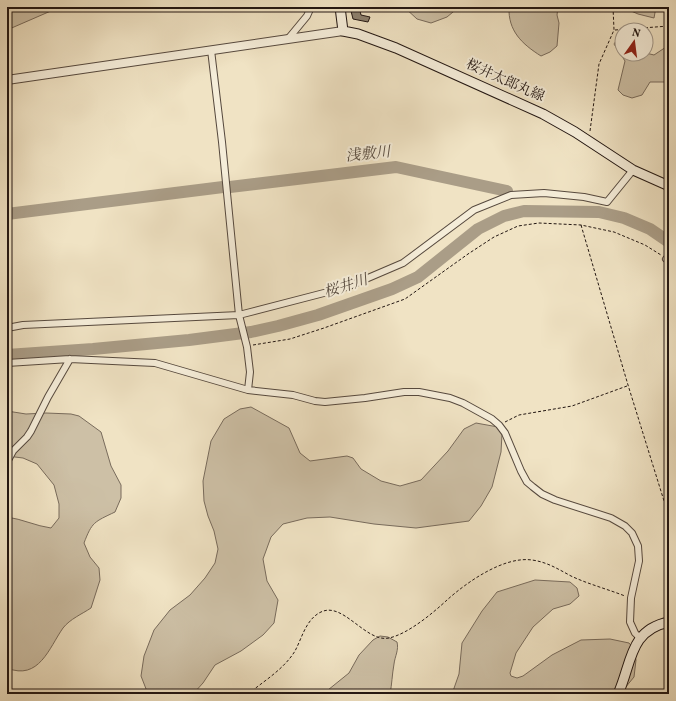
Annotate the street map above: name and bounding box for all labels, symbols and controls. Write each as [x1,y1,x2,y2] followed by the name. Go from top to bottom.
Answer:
[614,22,654,62] north arrow
[630,26,642,42] text: N
[463,55,547,107] street label: 桜井太郎丸線
[345,142,393,168] water label: 浅敷川
[321,269,373,304] water label: 桜井川

